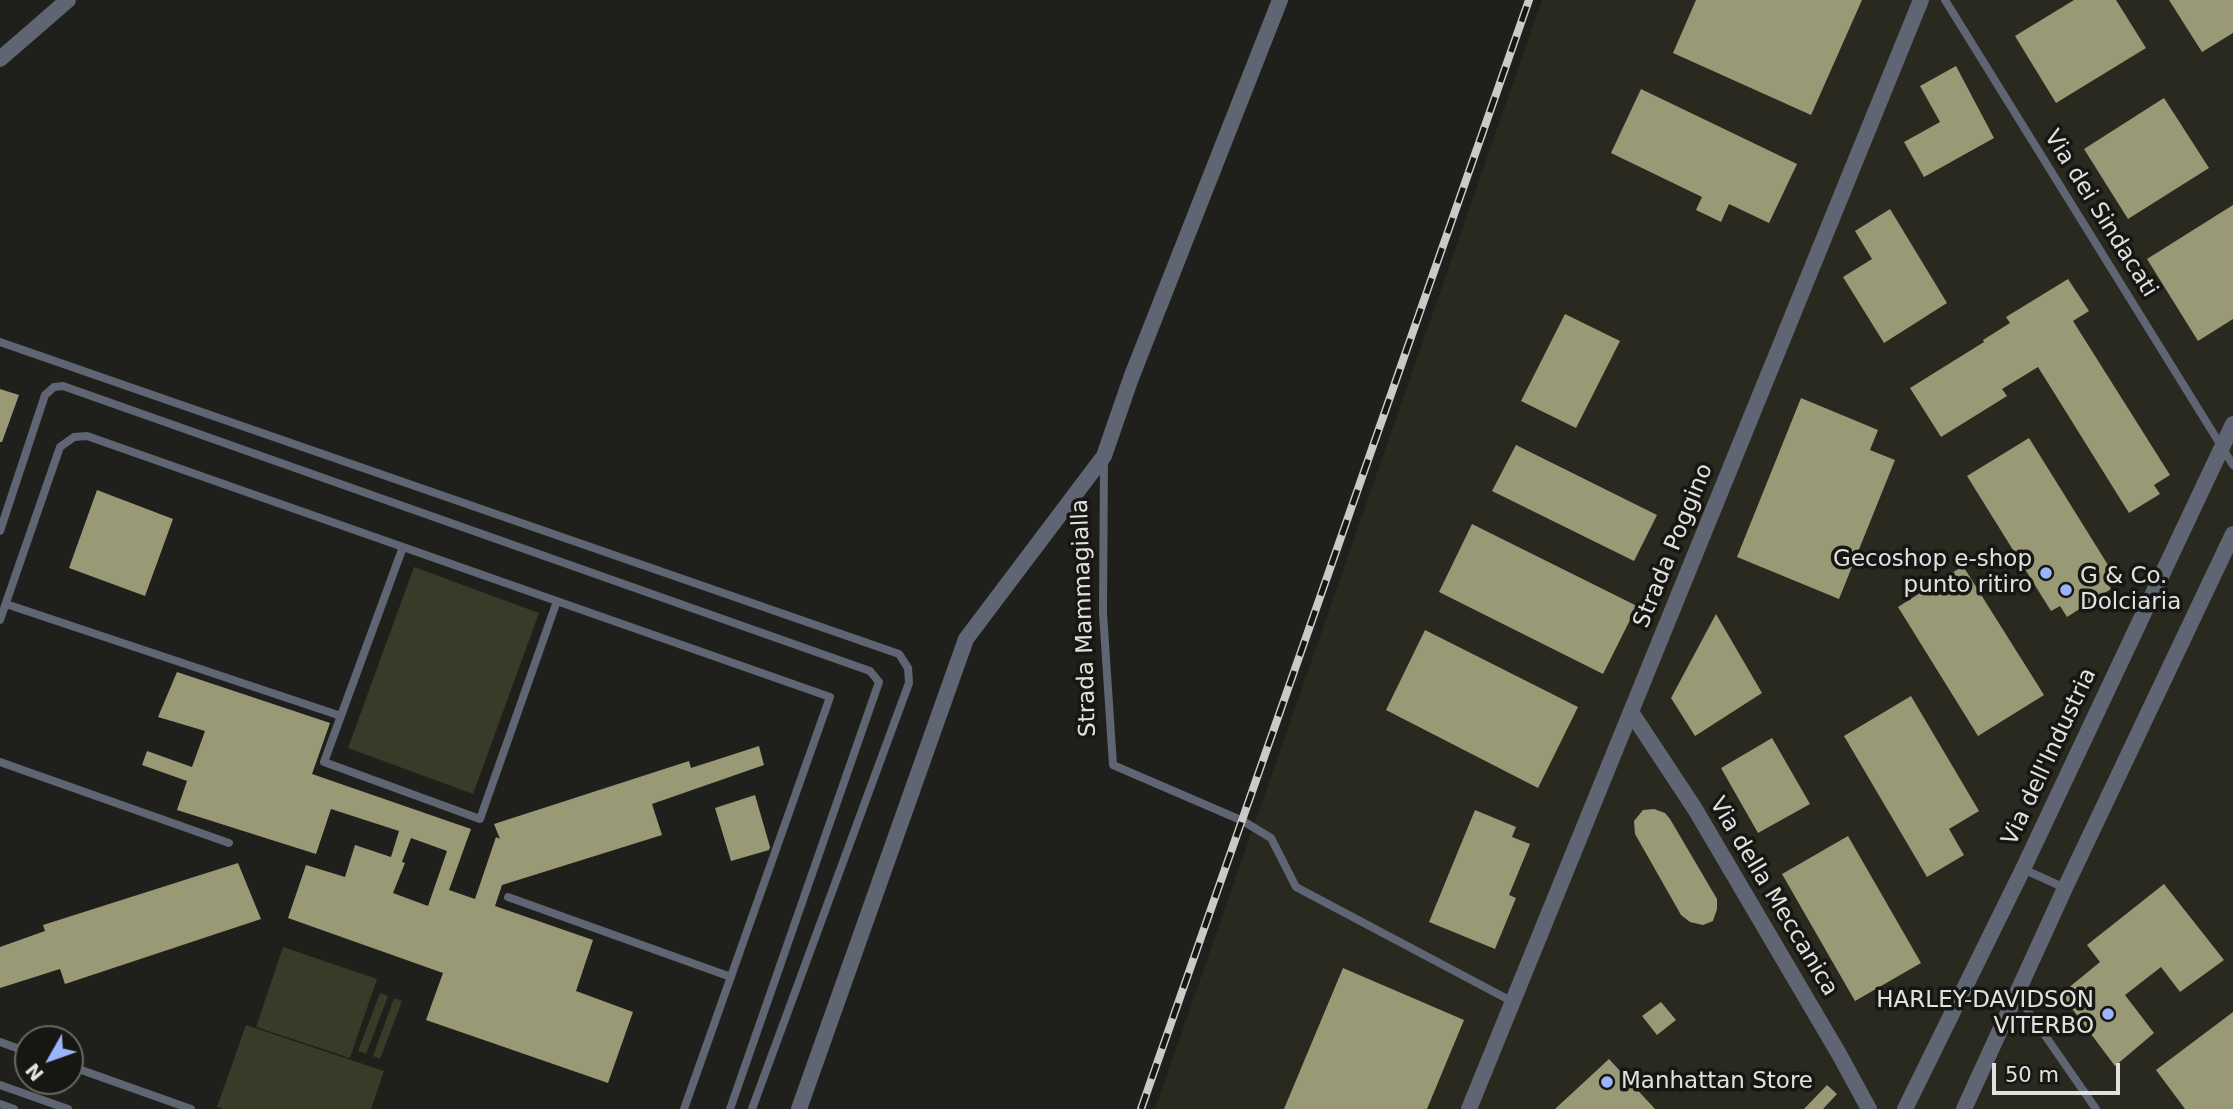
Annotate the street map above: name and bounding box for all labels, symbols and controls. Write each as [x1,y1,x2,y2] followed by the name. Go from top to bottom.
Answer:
[2037,125,2163,303] street label: Via dei Sindacati
[1629,460,1719,632] street label: Strada Poggino
[1067,499,1103,737] street label: Strada Mammagialla
[1833,546,2032,600] place label: Gecoshop e-shop punto ritiro
[2080,563,2181,617] place label: G & Co. Dolciaria
[2038,565,2054,581] marker: Gecoshop e-shop punto ritiro
[2058,582,2074,598] marker: G & Co. Dolciaria
[1997,664,2103,850] street label: Via dell'Industria
[1703,793,1843,1001] street label: Via della Meccanica
[1876,987,2094,1041] place label: HARLEY-DAVIDSON VITERBO
[2100,1006,2116,1022] marker: HARLEY-DAVIDSON VITERBO
[14,1025,84,1095] north arrow
[1995,1050,2123,1094] scale bar
[21,1059,48,1085] text: N
[2005,1063,2059,1087] text: 50 m
[1621,1068,1813,1096] place label: Manhattan Store
[1599,1074,1615,1090] marker: Manhattan Store

